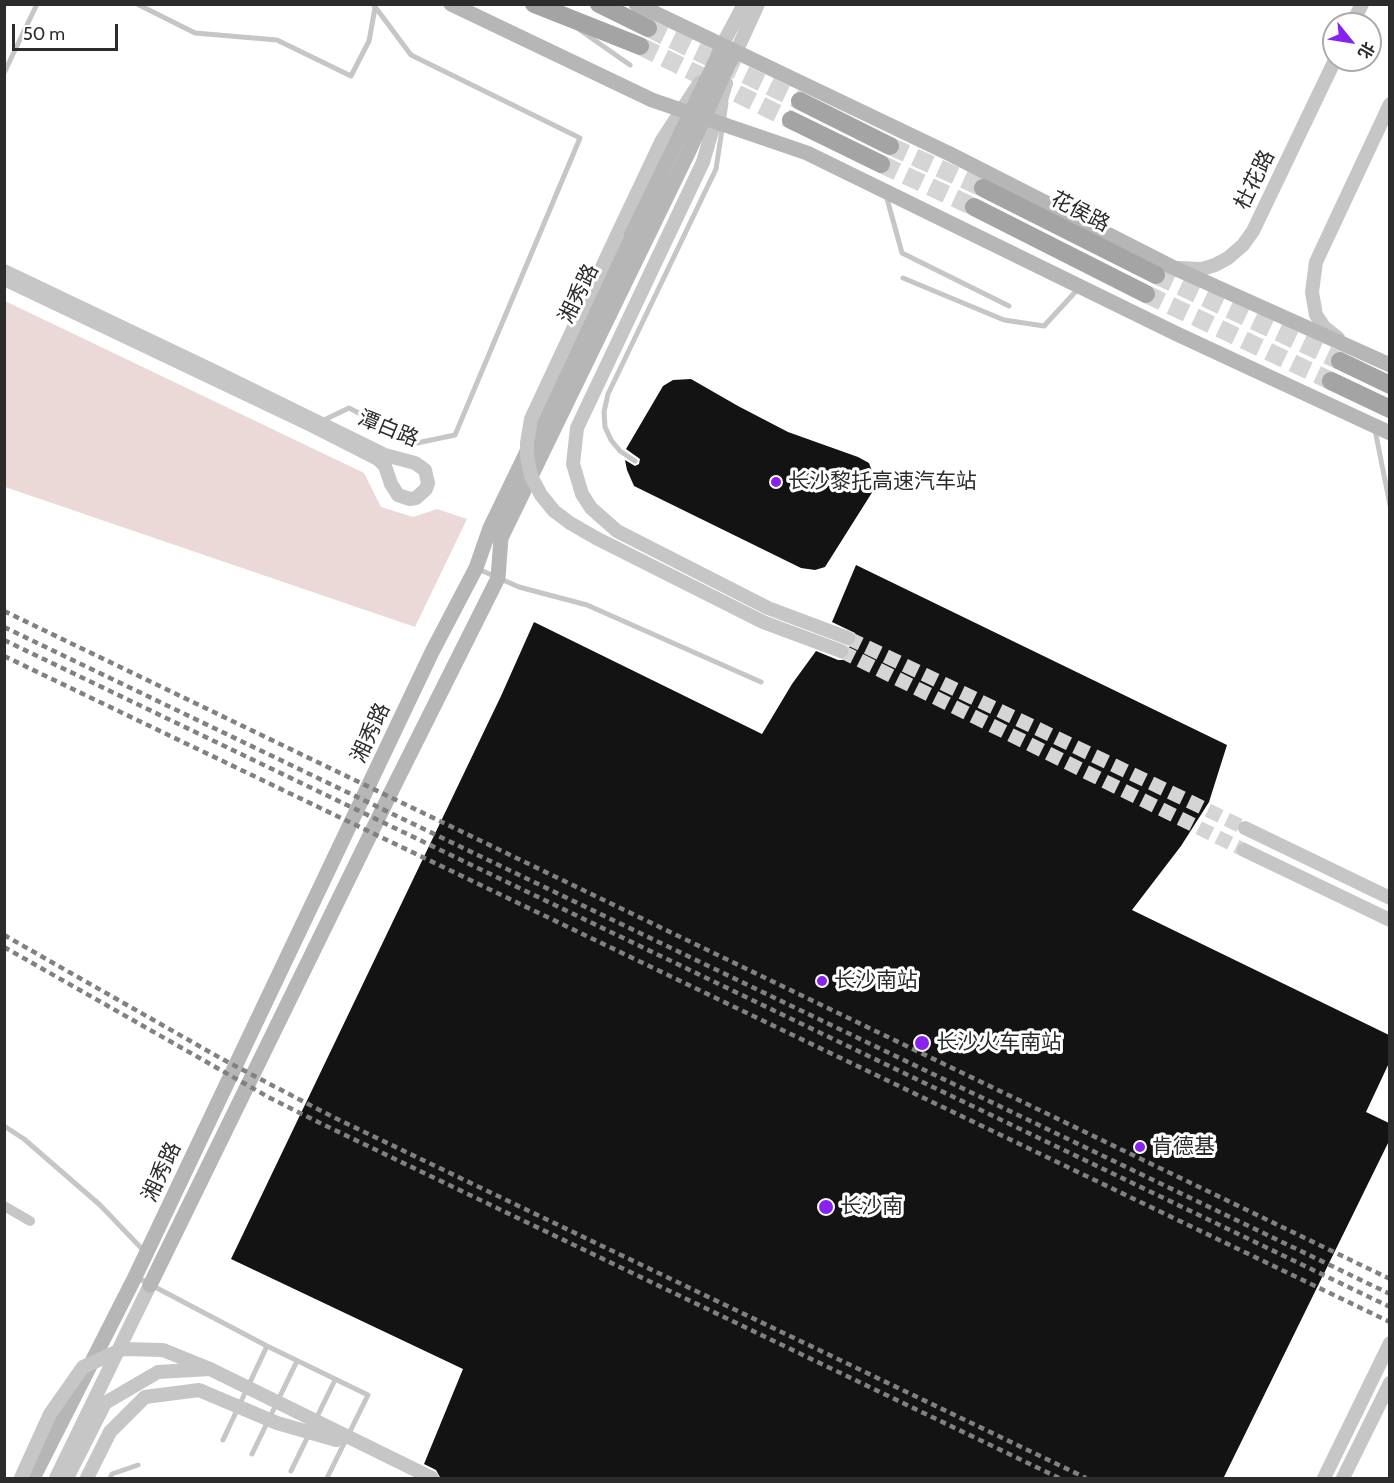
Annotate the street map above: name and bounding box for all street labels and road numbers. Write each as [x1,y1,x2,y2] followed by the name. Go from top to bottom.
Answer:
[1230,146,1280,214] street label: 杜花路
[1046,186,1114,238] street label: 花侯路
[554,260,604,328] street label: 湘秀路
[354,406,422,452] street label: 潭白路
[346,699,396,767] street label: 湘秀路
[137,1138,187,1206] street label: 湘秀路

